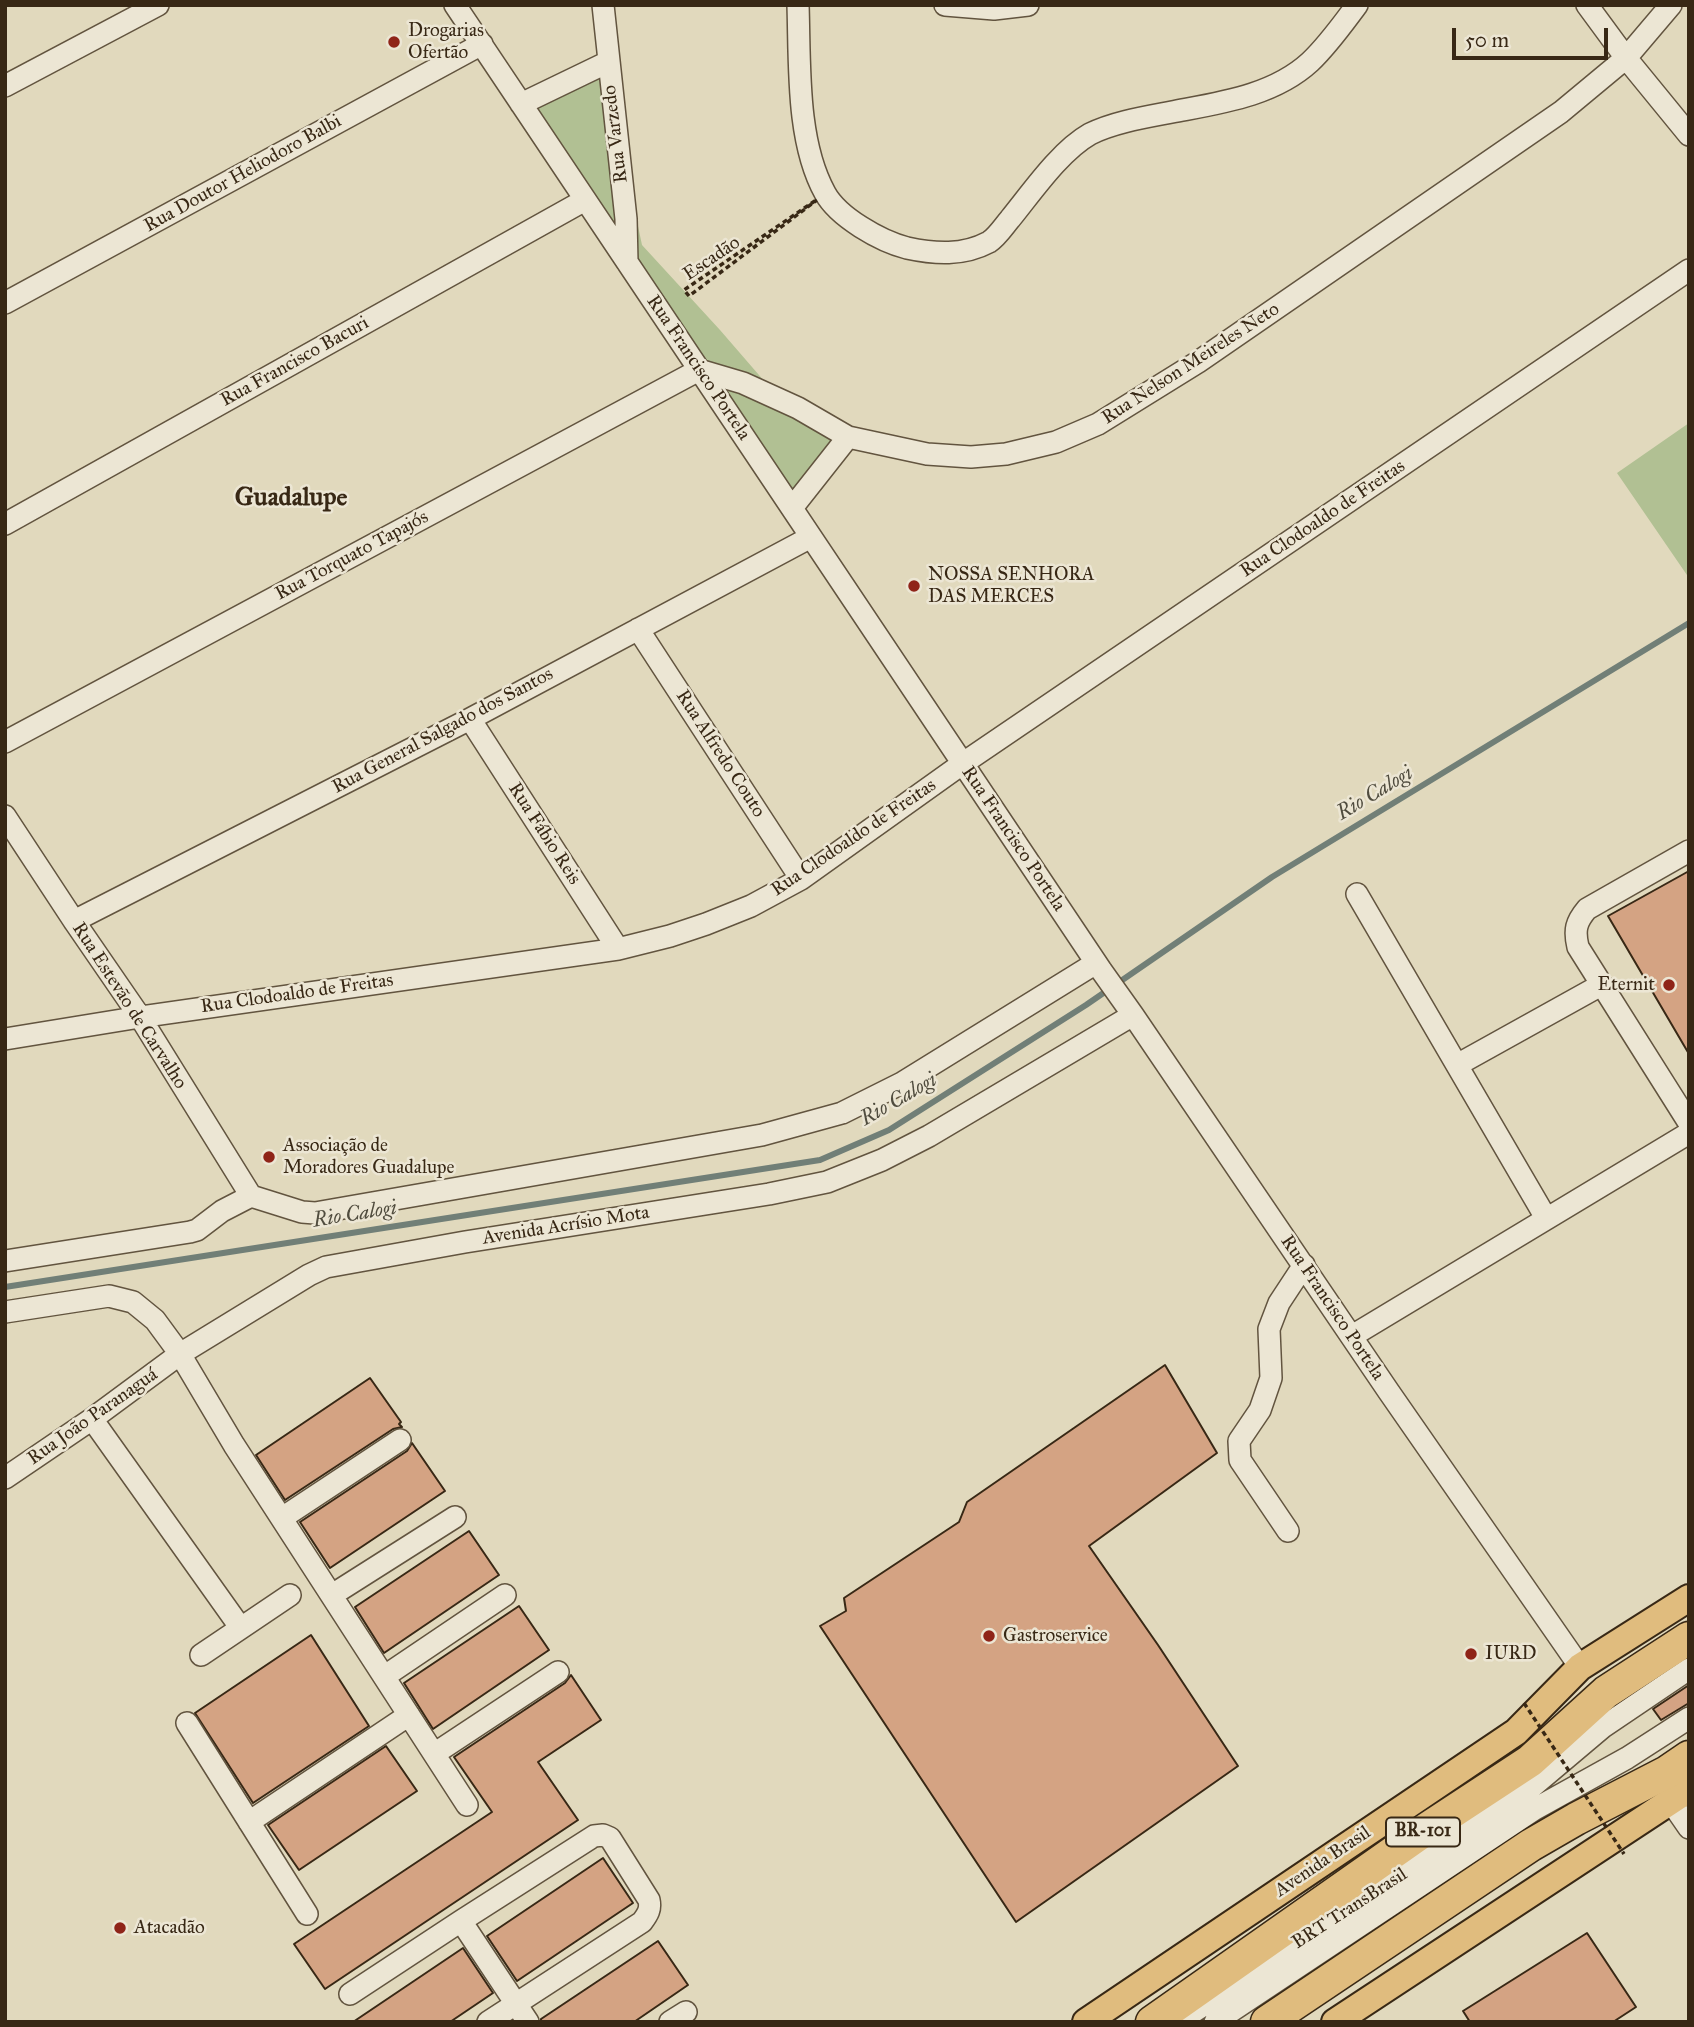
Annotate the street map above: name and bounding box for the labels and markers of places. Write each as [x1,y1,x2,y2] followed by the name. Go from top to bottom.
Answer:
[408,20,484,64] place label: Drogarias Ofertão
[386,34,402,50] marker: Drogarias Ofertão
[928,564,1094,608] place label: NOSSA SENHORA DAS MERCES
[906,578,922,594] marker: NOSSA SENHORA DAS MERCES
[1597,974,1655,996] place label: Eternit
[1661,977,1677,993] marker: Eternit
[283,1135,454,1179] place label: Associação de Moradores Guadalupe
[261,1149,277,1165] marker: Associação de Moradores Guadalupe
[1003,1625,1108,1647] place label: Gastroservice
[981,1628,997,1644] marker: Gastroservice
[1485,1643,1537,1665] place label: IURD
[1463,1646,1479,1662] marker: IURD
[134,1917,205,1939] place label: Atacadão
[112,1920,128,1936] marker: Atacadão

